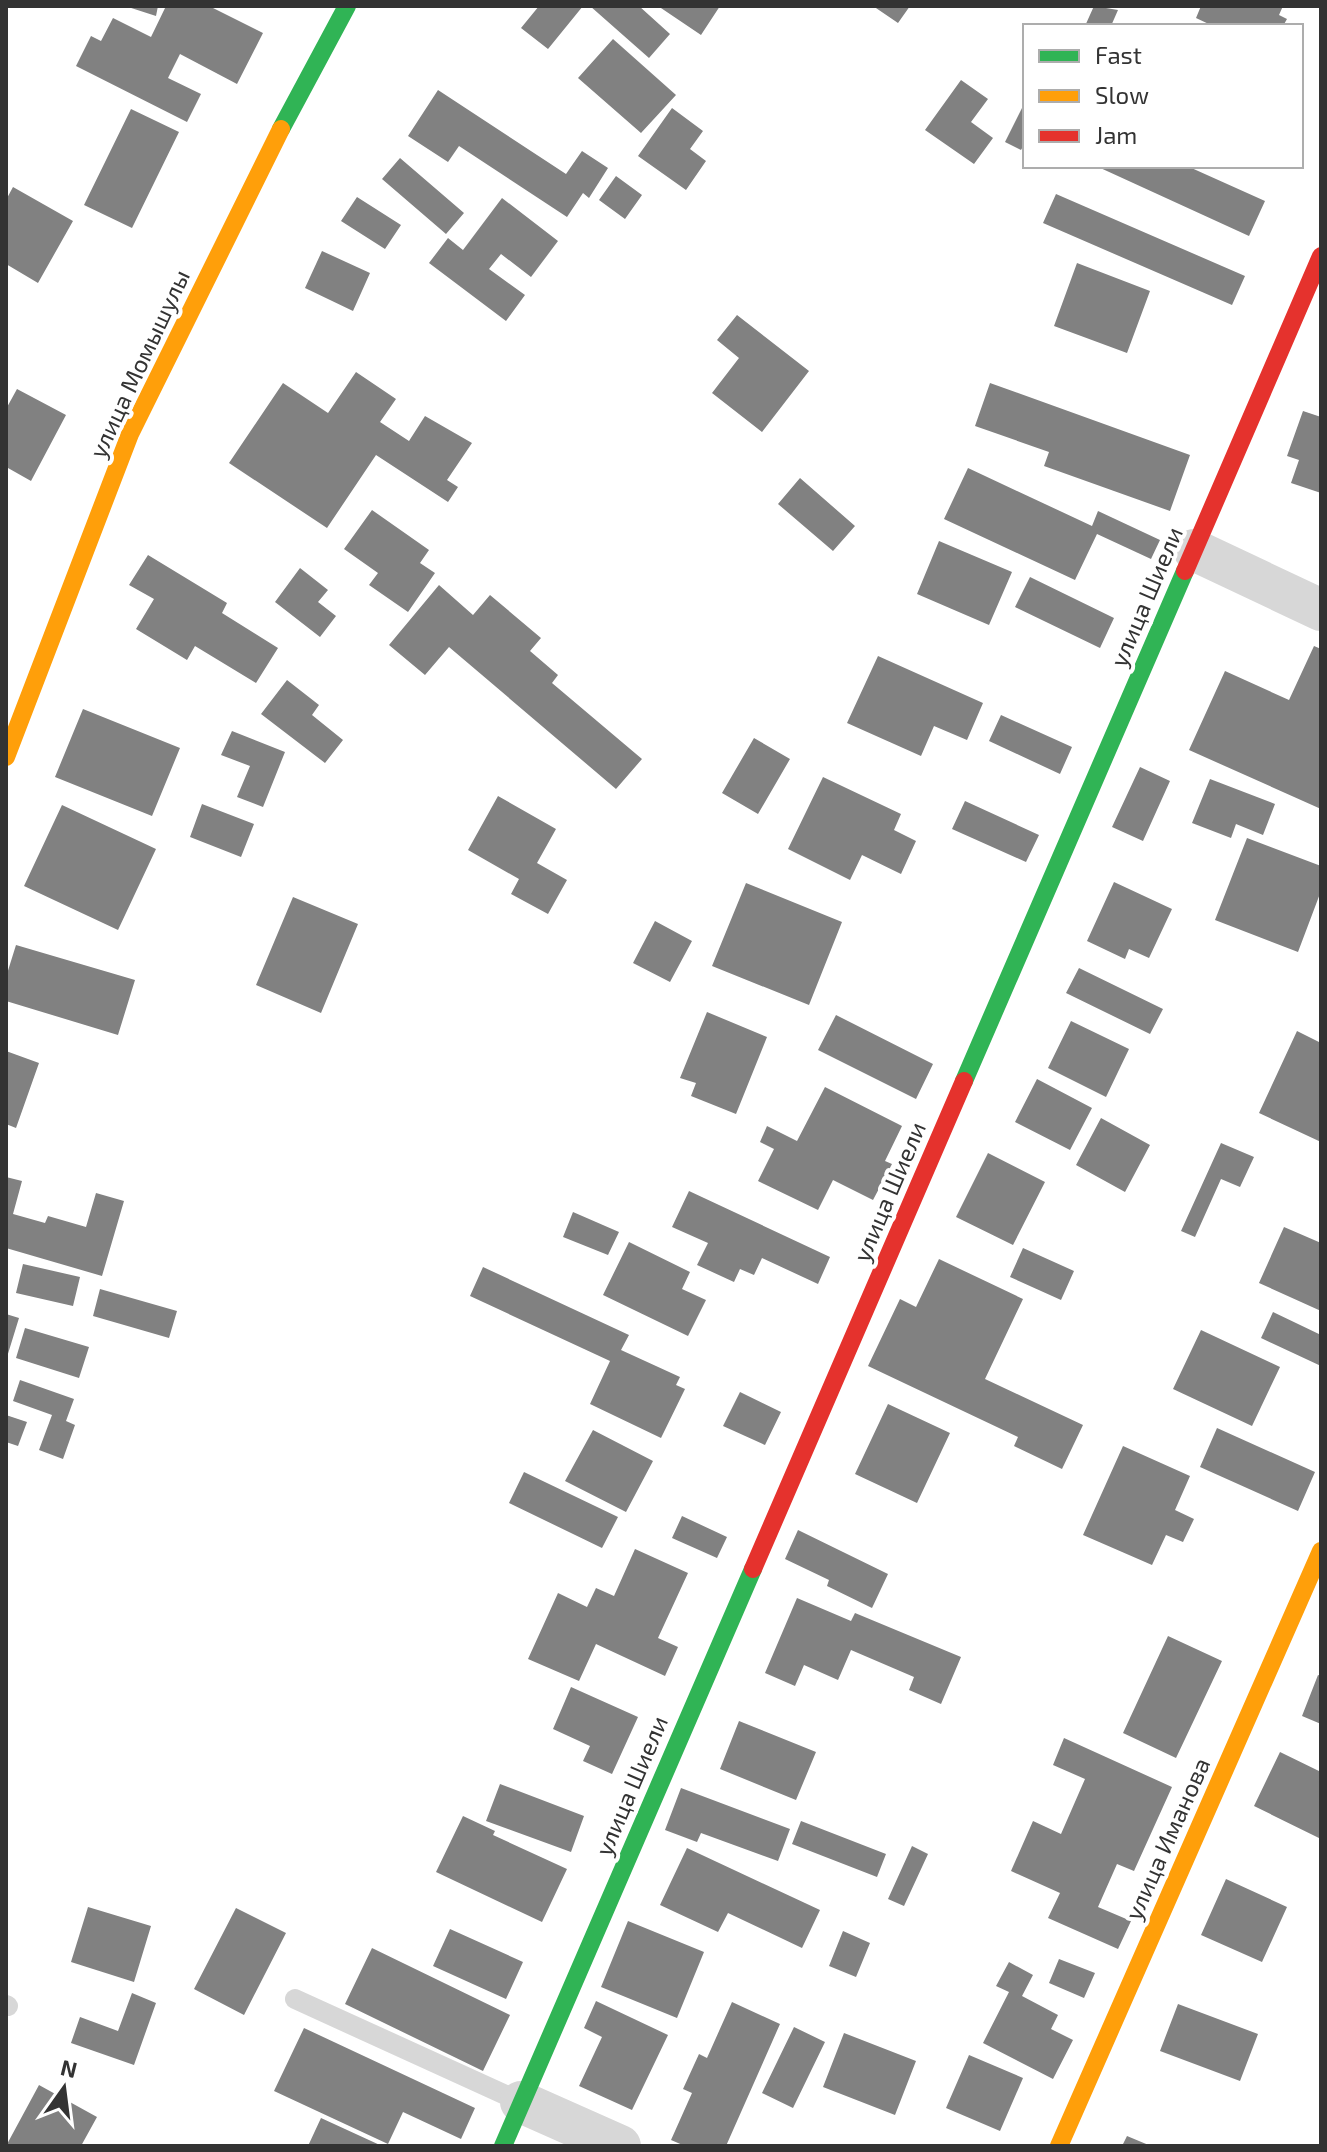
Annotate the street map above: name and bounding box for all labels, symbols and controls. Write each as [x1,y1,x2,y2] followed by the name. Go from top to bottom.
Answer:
[1023,24,1303,168] legend
[1095,40,1142,69] text: Fast
[1095,80,1149,109] text: Slow
[1095,120,1137,149] text: Jam
[82,265,196,463] street label: улица Момышулы
[1103,522,1189,671] street label: улица Шиели
[846,1117,932,1266] street label: улица Шиели
[588,1711,674,1860] street label: улица Шиели
[1118,1753,1216,1924] street label: улица Иманова
[24,2048,104,2128] north arrow
[58,2053,80,2082] text: N

